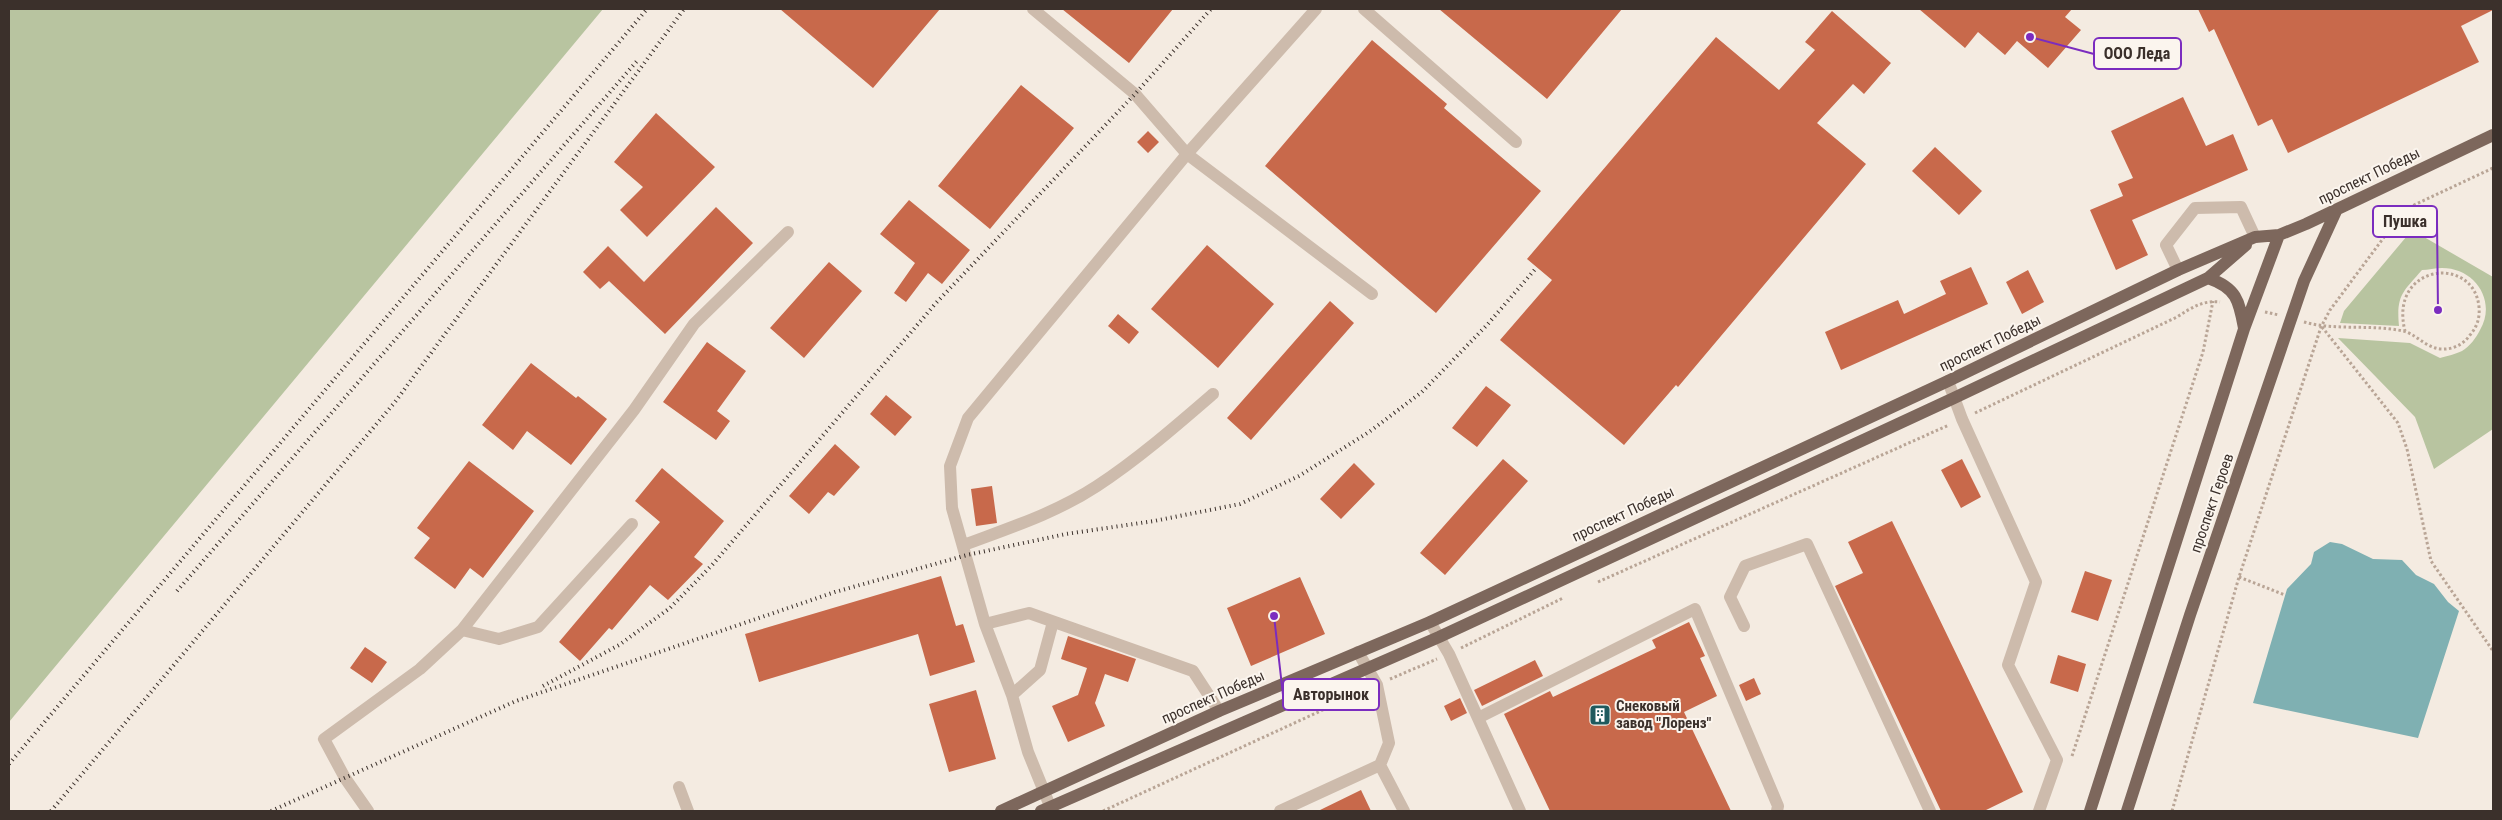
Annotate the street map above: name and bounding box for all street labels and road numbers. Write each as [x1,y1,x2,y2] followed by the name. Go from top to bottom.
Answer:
[2315,144,2423,208] street label: проспект Победы
[1936,311,2044,375] street label: проспект Победы
[2187,451,2237,555] street label: проспект Героев
[1569,482,1677,546] street label: проспект Победы
[1159,666,1267,728] street label: проспект Победы

